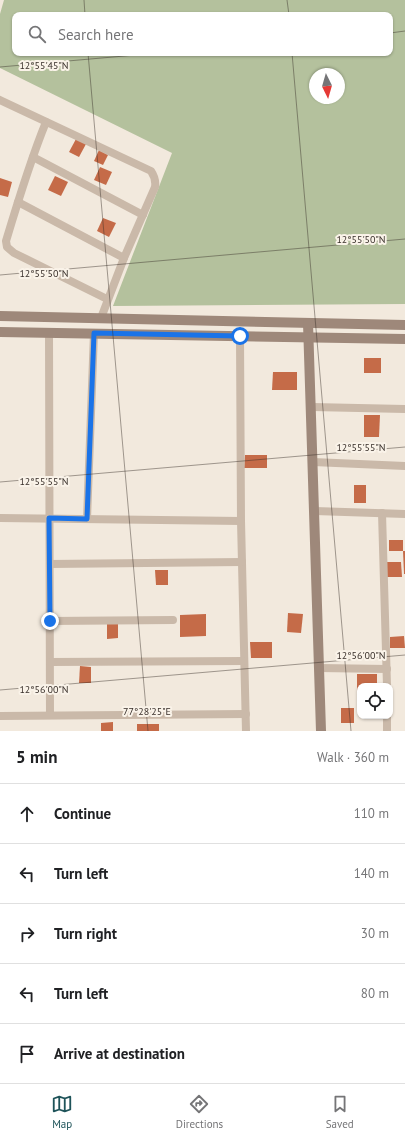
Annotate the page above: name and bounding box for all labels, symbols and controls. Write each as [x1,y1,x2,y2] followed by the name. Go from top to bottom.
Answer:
[12,12,393,56] search box
[26,23,48,45] icon: search
[58,25,134,44] text: Search here
[19,59,69,72] text: 12°55'45"N
[309,68,345,104] north arrow
[336,233,386,246] text: 12°55'50"N
[19,267,69,280] text: 12°55'50"N
[231,327,249,345] route start
[336,441,386,454] text: 12°55'55"N
[19,475,69,488] text: 12°55'55"N
[41,612,59,630] route end
[336,649,386,662] text: 12°56'00"N
[19,683,69,696] text: 12°56'00"N
[357,683,393,719] map controls
[357,683,393,719] button: locate
[123,705,171,718] text: 77°28'25"E
[16,746,57,768] text: 5 min
[317,749,389,766] text: Walk · 360 m
[16,803,38,825] icon: ahead
[54,804,111,823] text: Continue
[354,805,389,822] text: 110 m
[16,863,38,885] icon: left
[54,864,108,883] text: Turn left
[354,865,389,882] text: 140 m
[16,923,38,945] icon: right
[54,924,117,943] text: Turn right
[361,925,389,942] text: 30 m
[16,983,38,1005] icon: left
[54,984,108,1003] text: Turn left
[361,985,389,1002] text: 80 m
[16,1043,38,1065] icon: arrive
[54,1044,185,1063] text: Arrive at destination
[51,1093,73,1131] tab: Map
[176,1093,223,1131] tab: Directions
[326,1093,354,1131] tab: Saved

